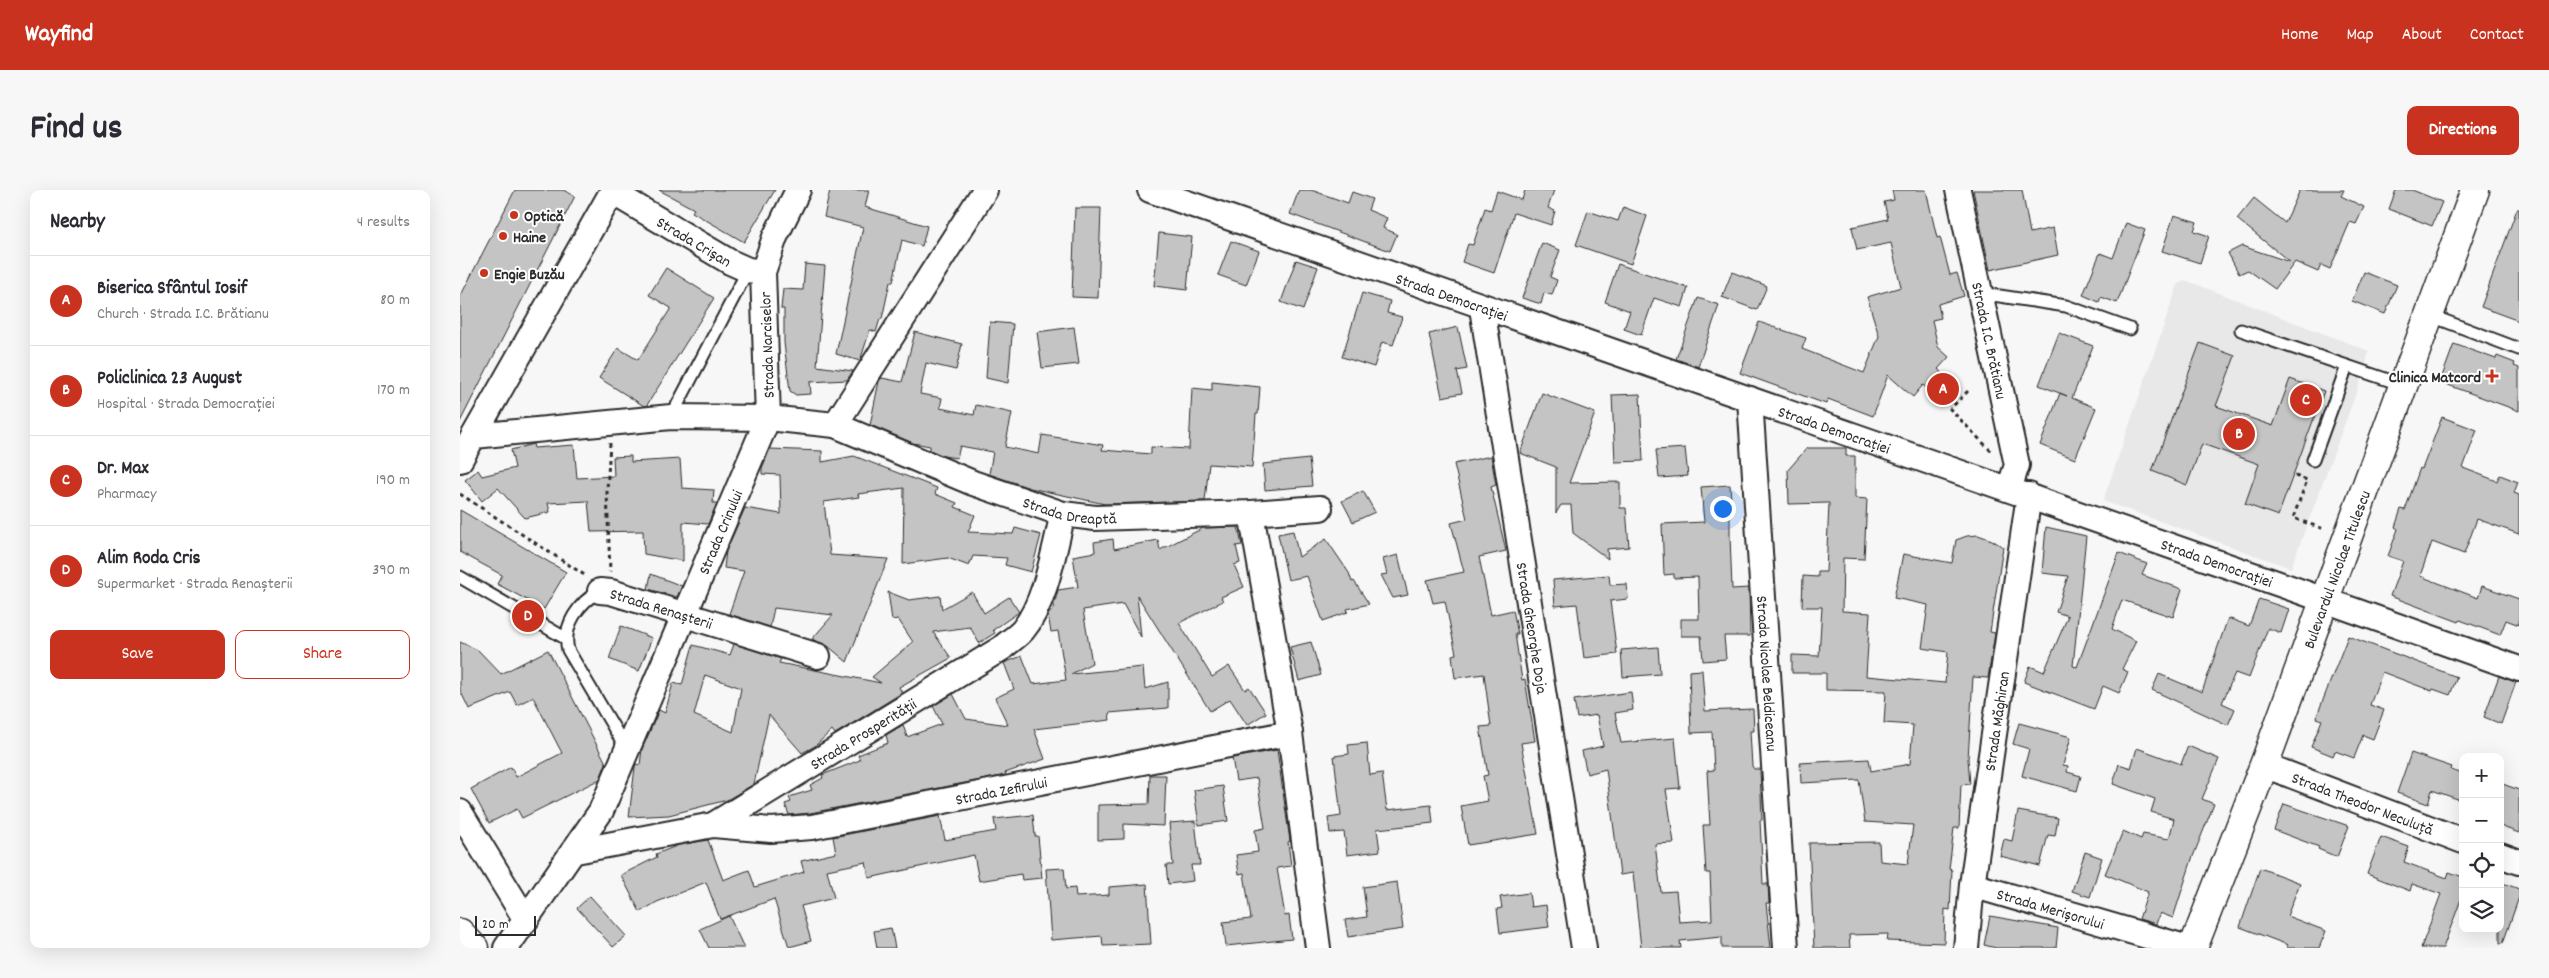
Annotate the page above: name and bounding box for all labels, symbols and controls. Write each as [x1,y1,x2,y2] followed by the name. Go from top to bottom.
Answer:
[25,18,93,52] text: Wayfind
[2281,23,2318,48] text: Home
[2346,23,2374,48] text: Map
[2402,23,2442,48] text: About
[2470,23,2524,48] text: Contact
[30,105,122,155] text: Find us
[2407,106,2519,155] button: Directions
[524,206,565,229] place label: Optică
[50,208,105,238] text: Nearby
[508,209,520,221] marker: Optică
[357,211,410,234] text: 4 results
[651,212,735,274] street label: Strada Crișan
[513,227,546,250] place label: Haine
[497,230,509,242] marker: Haine
[494,264,565,287] place label: Engie Buzău
[478,267,490,279] marker: Engie Buzău
[1392,268,1510,329] street label: Strada Democrației
[97,276,247,303] text: Biserica Sfântul Iosif
[1964,280,2012,402] street label: Strada I.C. Brătianu
[62,289,70,312] text: A
[380,289,410,312] text: 80 m
[755,291,782,398] street label: Strada Narciselor
[97,303,269,326] text: Church · Strada I.C. Brătianu
[97,366,242,393] text: Policlinica 23 August
[2389,367,2481,390] place label: Clinica Matcord
[2485,369,2499,383] marker: Clinica Matcord
[1927,370,1959,408] pin: A
[62,379,70,402] text: B
[377,379,410,402] text: 170 m
[2290,381,2322,419] pin: C
[97,393,275,416] text: Hospital · Strada Democrației
[1774,401,1893,461] street label: Strada Democrației
[2223,415,2255,453] pin: B
[97,456,148,483] text: Dr. Max
[62,469,70,492] text: C
[376,469,410,492] text: 190 m
[97,483,156,506] text: Pharmacy
[694,487,750,579] street label: Strada Crinului
[2299,488,2378,652] street label: Bulevardul Nicolae Titulescu
[1019,492,1117,532] street label: Strada Dreaptă
[1710,496,1736,522] your location
[2157,534,2275,595] street label: Strada Democrației
[97,546,201,573] text: Alim Roda Cris
[62,559,70,582] text: D
[372,559,410,582] text: 390 m
[1509,561,1552,696] street label: Strada Gheorghe Doja
[97,573,293,596] text: Supermarket · Strada Renașterii
[607,583,715,637] street label: Strada Renașterii
[1749,595,1782,752] street label: Strada Nicolae Beldiceanu
[512,597,544,635] pin: D
[50,630,225,679] button: Save
[235,630,410,679] button: Share
[1980,670,2017,773] street label: Strada Măghiran
[806,694,922,777] street label: Strada Prosperității
[2459,753,2504,933] map controls
[2459,753,2504,798] button: +
[2288,768,2436,843] street label: Strada Theodor Neculuță
[954,772,1050,813] street label: Strada Zefirului
[2459,798,2504,843] button: −
[2459,843,2504,888] button: locate
[1994,884,2106,937] street label: Strada Merișorului
[2459,888,2504,933] button: layers
[475,913,536,936] scale bar
[482,915,509,935] text: 20 m

